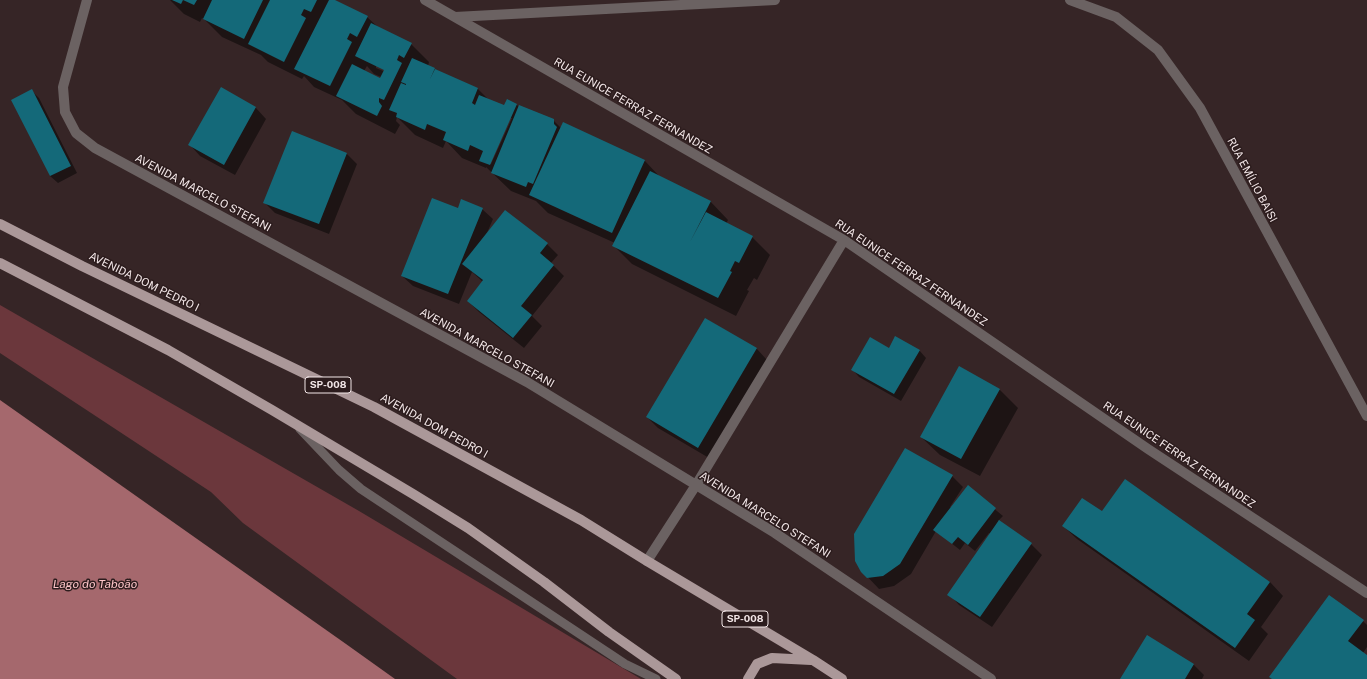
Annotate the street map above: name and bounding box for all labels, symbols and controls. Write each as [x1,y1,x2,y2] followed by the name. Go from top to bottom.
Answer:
[551,55,715,157] street label: RUA EUNICE FERRAZ FERNANDEZ
[1224,136,1280,224] street label: RUA EMÍLIO BAISI
[133,152,273,234] street label: AVENIDA MARCELO STEFANI
[832,217,990,329] street label: RUA EUNICE FERRAZ FERNANDEZ
[87,250,201,314] street label: AVENIDA DOM PEDRO I
[417,305,557,391] street label: AVENIDA MARCELO STEFANI
[305,377,351,393] road number: SP-008
[378,391,490,461] street label: AVENIDA DOM PEDRO I
[1100,399,1258,511] street label: RUA EUNICE FERRAZ FERNANDEZ
[697,469,833,561] street label: AVENIDA MARCELO STEFANI
[53,577,137,591] water label: Lago do Taboão
[722,611,768,627] road number: SP-008

